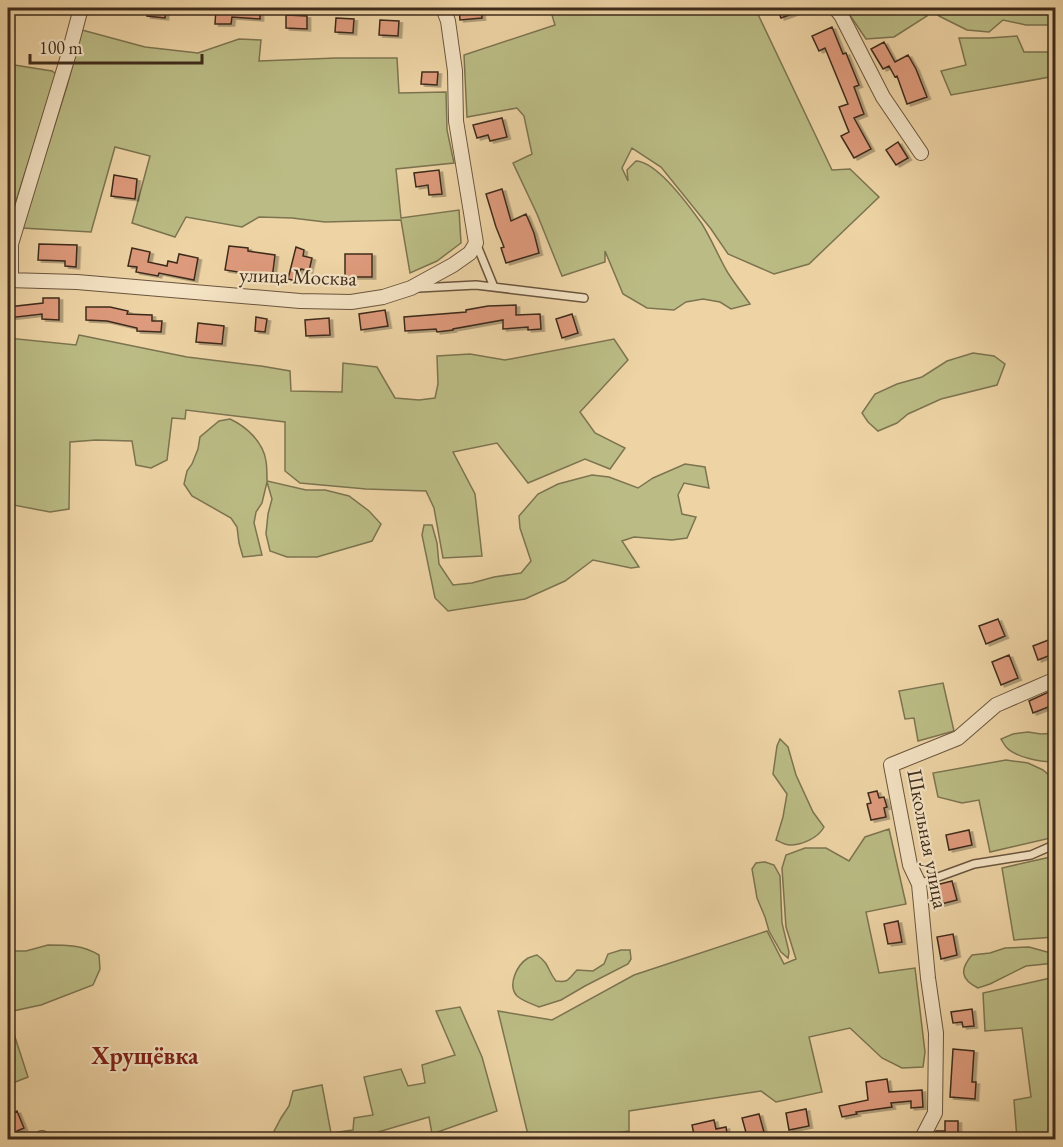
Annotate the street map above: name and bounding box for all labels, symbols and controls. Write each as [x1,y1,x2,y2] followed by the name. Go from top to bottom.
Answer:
[30,27,202,65] scale bar
[39,36,83,59] text: 100 m
[239,260,358,292] street label: улица Москва
[901,767,955,912] street label: Школьная улица
[90,1040,199,1072] district label: Хрущёвка

